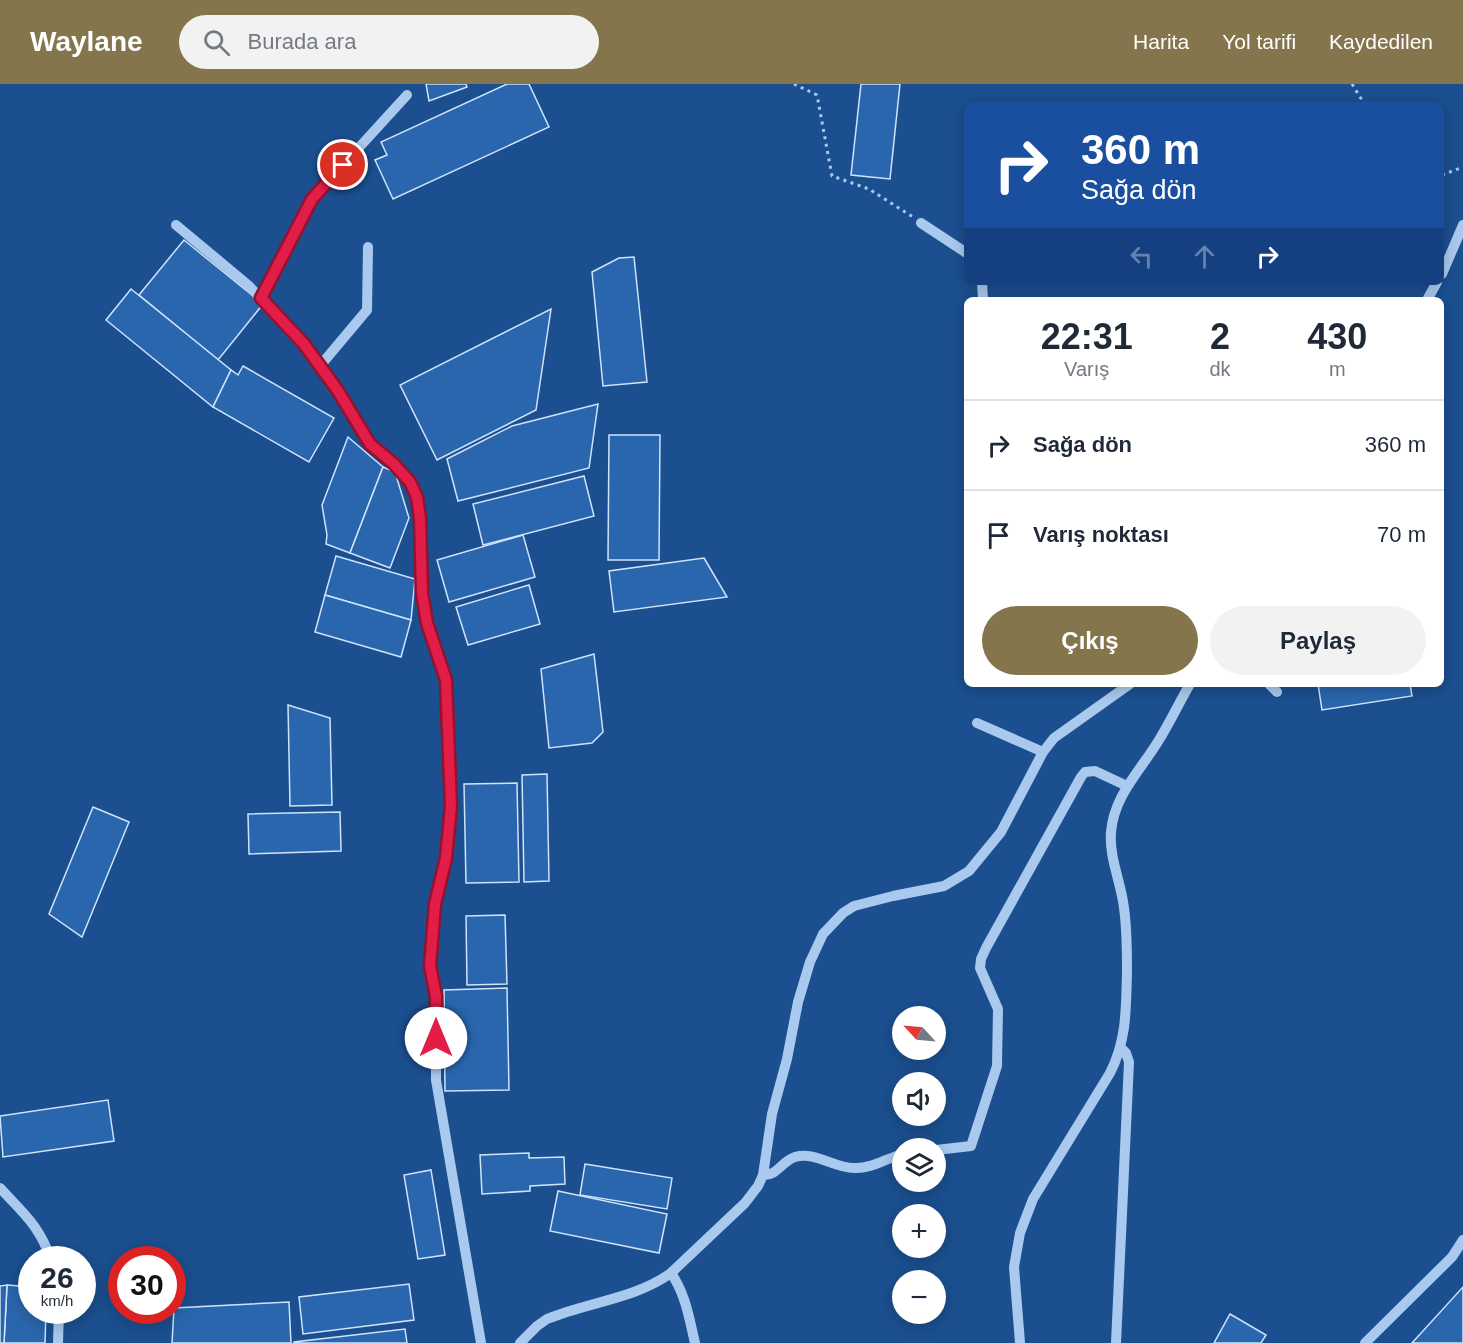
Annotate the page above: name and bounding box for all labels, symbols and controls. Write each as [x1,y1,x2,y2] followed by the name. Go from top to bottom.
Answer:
[179,15,599,69] search box
[30,26,143,57] text: Waylane
[200,26,233,59] icon: search
[248,29,356,54] text: Burada ara
[1133,30,1189,53] text: Harita
[1222,30,1296,53] text: Yol tarifi
[1329,30,1433,53] text: Kaydedilen
[982,126,1060,204] icon: right
[1081,126,1200,173] text: 360 m
[317,139,368,190] pin
[326,148,359,181] icon: arrive
[1081,175,1197,205] text: Sağa dön
[1125,240,1158,273] icon: left
[1188,240,1221,273] icon: ahead
[1251,240,1284,273] icon: right
[1041,316,1133,357] text: 22:31
[1210,316,1230,357] text: 2
[1307,316,1367,357] text: 430
[1064,358,1109,380] text: Varış
[1209,358,1231,380] text: dk
[1329,358,1346,380] text: m
[982,429,1015,462] icon: right
[1033,432,1132,457] text: Sağa dön
[1365,432,1426,457] text: 360 m
[982,519,1015,552] icon: arrive
[1033,522,1169,547] text: Varış noktası
[1377,522,1426,547] text: 70 m
[982,606,1198,675] button: Çıkış
[1210,606,1426,675] button: Paylaş
[404,1006,468,1070] position arrow
[892,1006,946,1060] north arrow
[892,1006,946,1324] map controls
[892,1072,946,1126] button: sound
[892,1138,946,1192] button: layers
[892,1204,946,1258] button: +
[108,1246,186,1324] speed limit sign: 30
[40,1261,74,1294] text: 26
[892,1270,946,1324] button: −
[41,1292,73,1309] text: km/h

